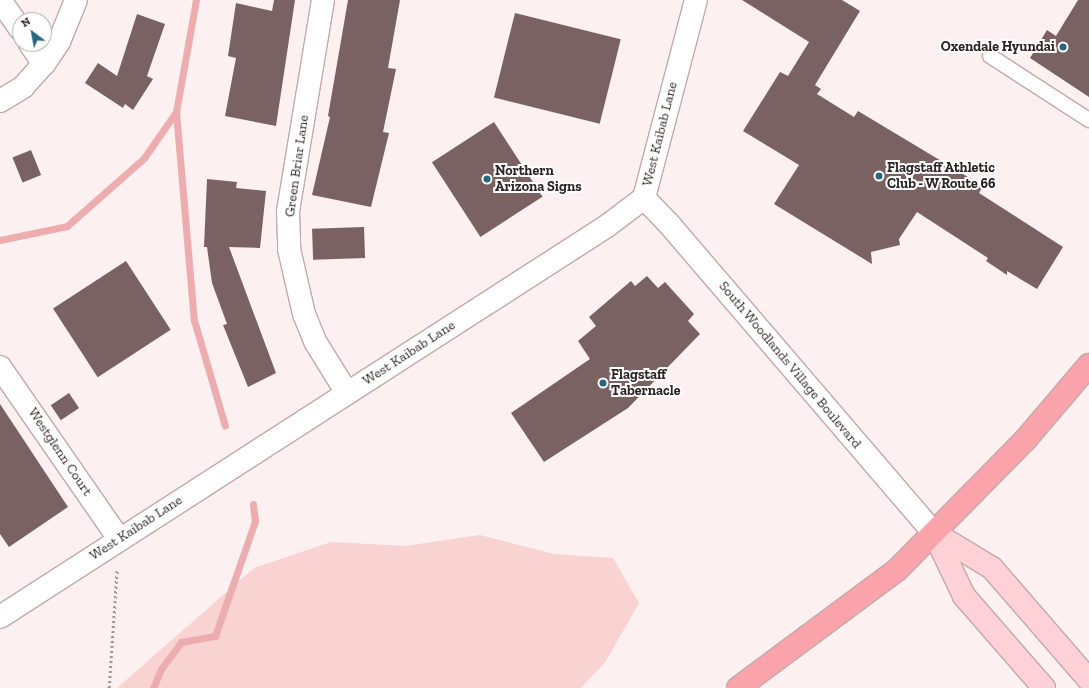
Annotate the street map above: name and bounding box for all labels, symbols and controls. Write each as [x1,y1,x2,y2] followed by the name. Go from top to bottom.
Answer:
[12,12,52,52] north arrow
[19,15,33,30] text: N
[941,39,1055,55] place label: Oxendale Hyundai
[1058,42,1068,52] marker: Oxendale Hyundai
[639,80,681,188] street label: West Kaibab Lane
[282,114,312,218] street label: Green Briar Lane
[887,160,996,192] place label: Flagstaff Athletic Club - W Route 66
[495,163,582,196] place label: Northern Arizona Signs
[874,171,884,181] marker: Flagstaff Athletic Club - W Route 66
[482,174,492,184] marker: Northern Arizona Signs
[715,278,865,452] street label: South Woodlands Village Boulevard
[360,317,458,389] street label: West Kaibab Lane
[611,367,680,400] place label: Flagstaff Tabernacle
[598,378,608,388] marker: Flagstaff Tabernacle
[24,405,96,499] street label: Westglenn Court
[87,492,185,564] street label: West Kaibab Lane

